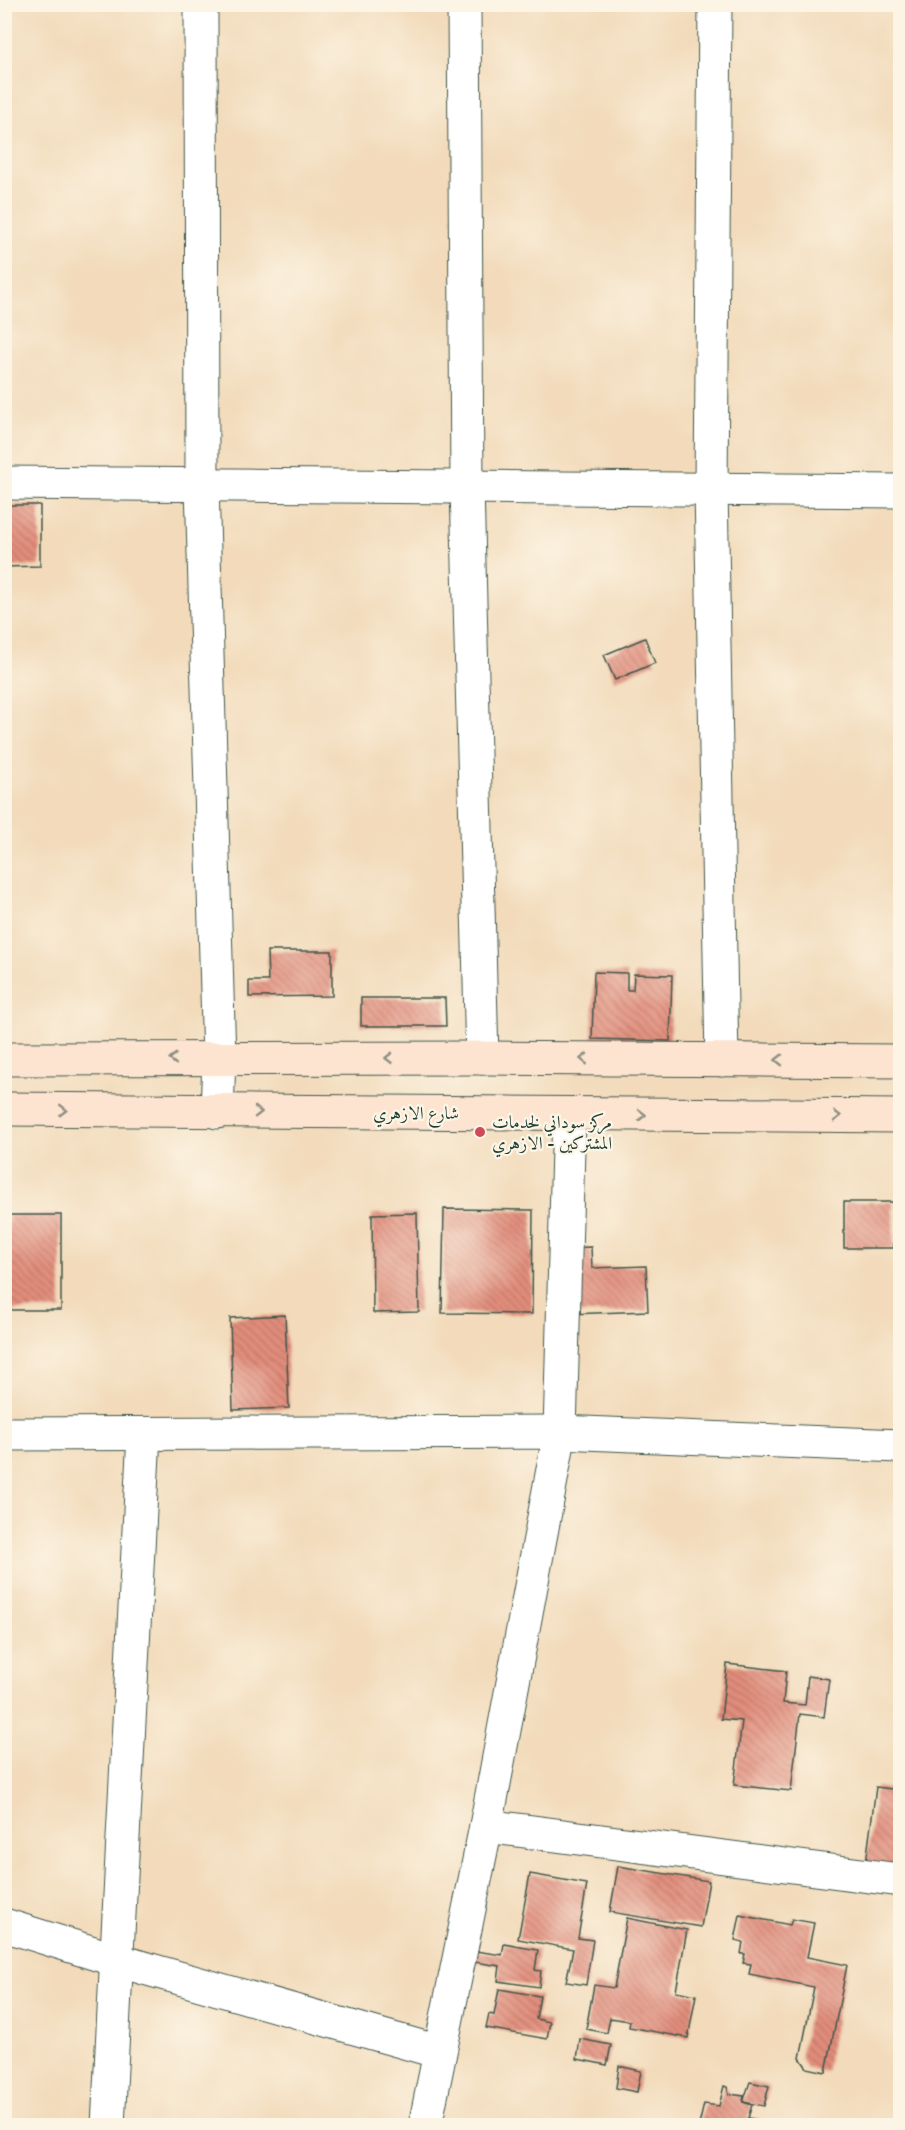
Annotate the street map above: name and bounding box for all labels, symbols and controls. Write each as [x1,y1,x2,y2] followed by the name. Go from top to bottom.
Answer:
[385,1052,394,1064] one-way arrow
[580,1052,589,1065] one-way arrow
[169,1053,178,1065] one-way arrow
[775,1054,784,1066] one-way arrow
[373,1103,459,1128] street label: شارع الازهري
[58,1104,67,1116] one-way arrow
[253,1106,262,1118] one-way arrow
[637,1109,646,1121] one-way arrow
[832,1110,841,1122] one-way arrow
[492,1112,612,1158] place label: مركز سوداني لخدمات المشتركين - الازهري
[473,1125,487,1139] marker: مركز سوداني لخدمات المشتركين - الازهري

